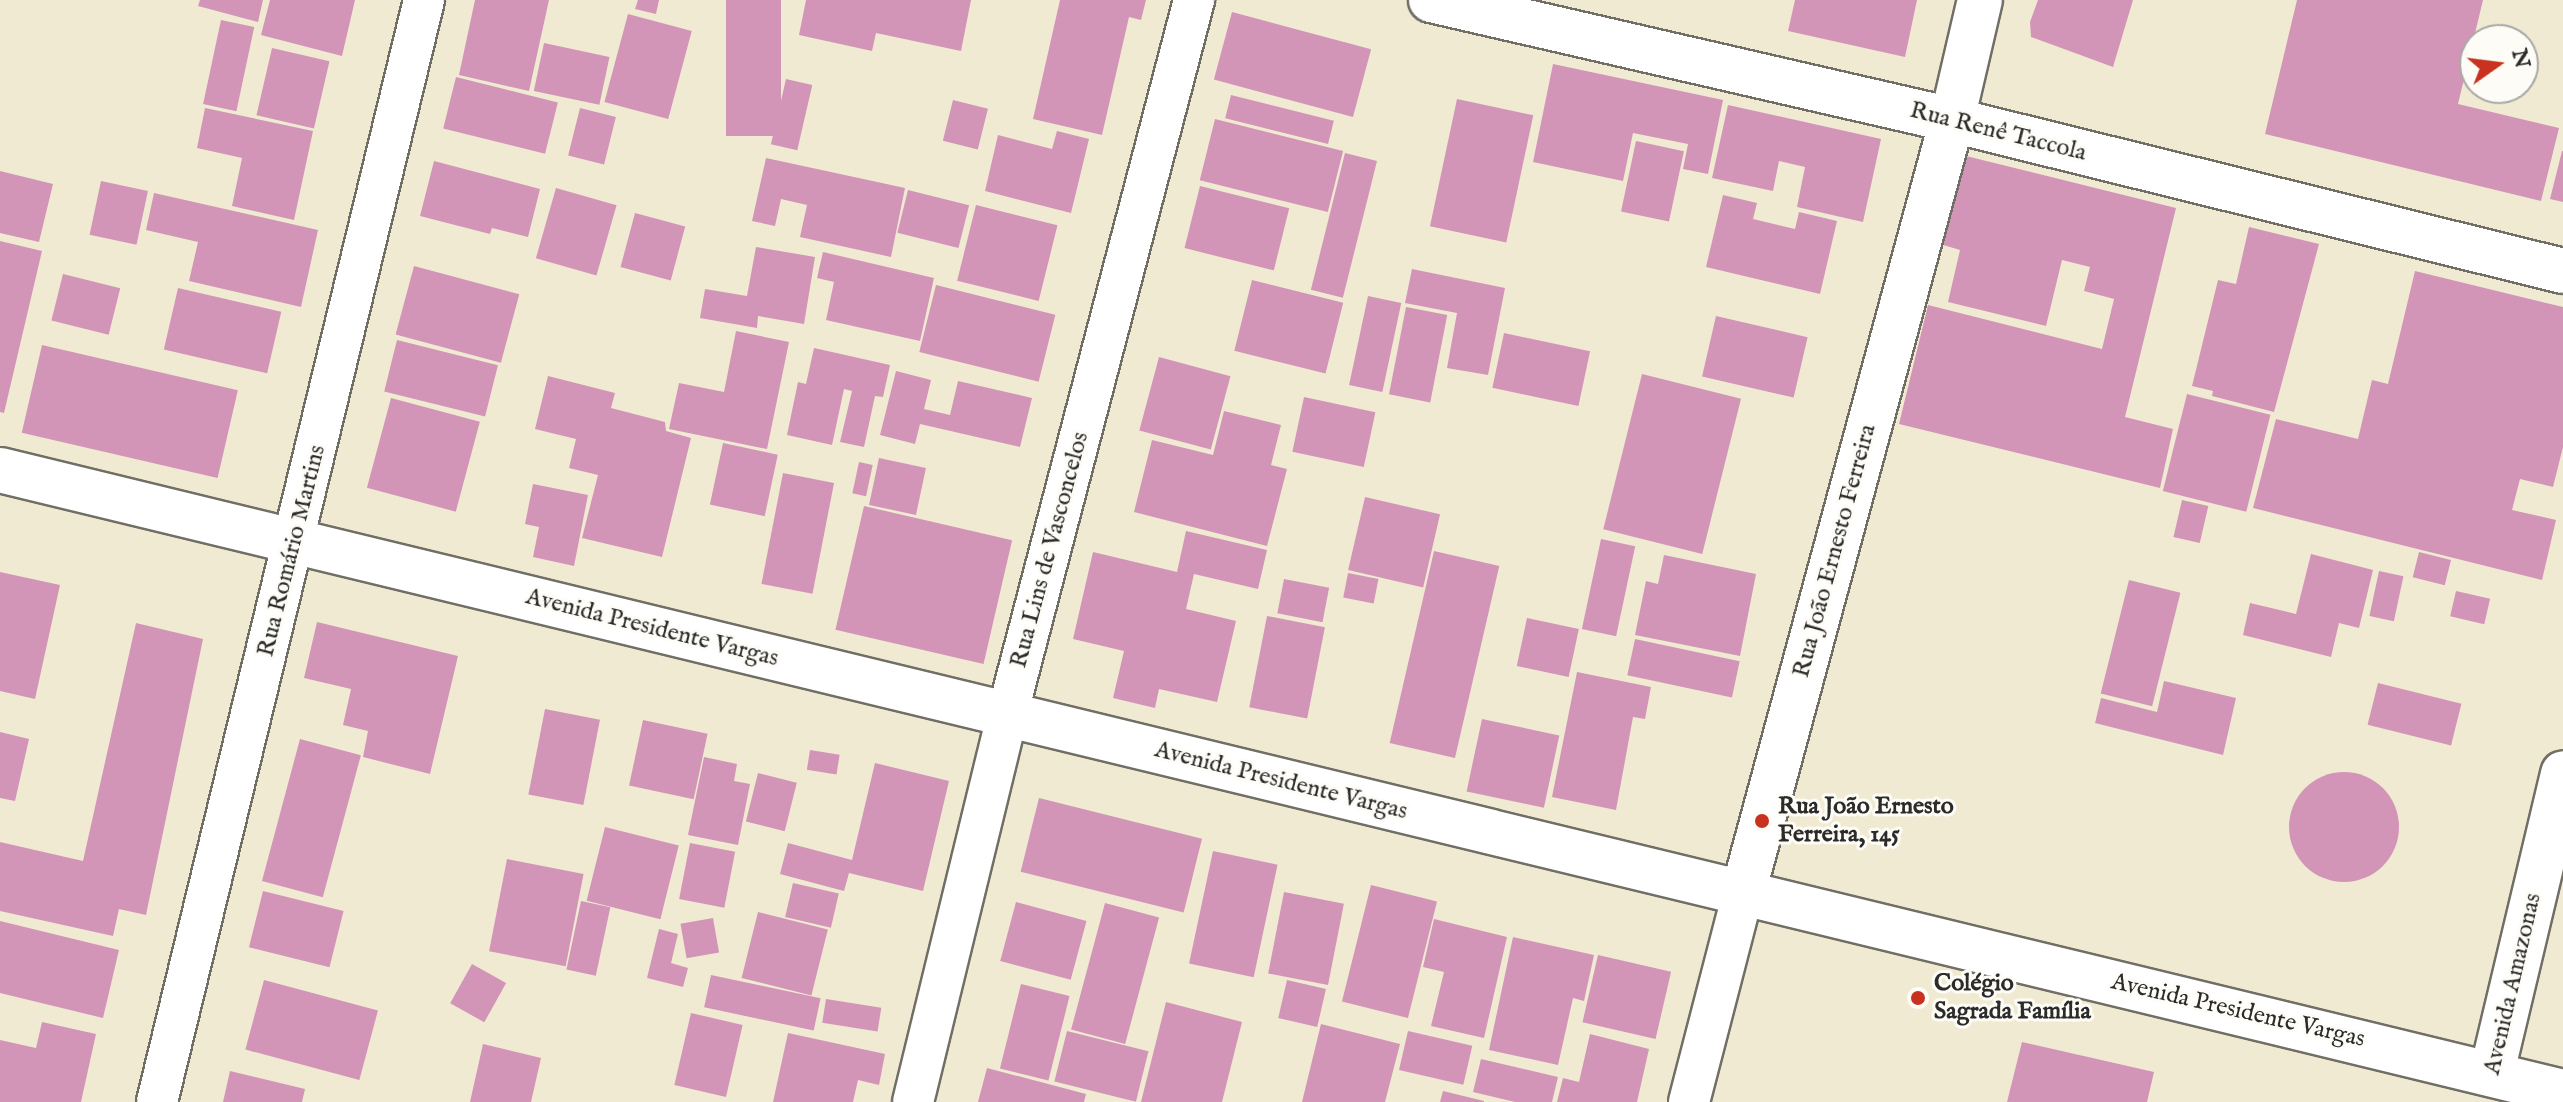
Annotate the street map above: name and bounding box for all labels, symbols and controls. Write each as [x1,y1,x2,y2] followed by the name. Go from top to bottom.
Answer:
[2459,24,2539,104] north arrow
[2504,46,2536,71] text: N
[1907,96,2089,168] street label: Rua Renê Taccola
[1787,421,1883,681] street label: Rua João Ernesto Ferreira
[1005,429,1095,671] street label: Rua Lins de Vasconcelos
[252,442,332,660] street label: Rua Romário Martins
[523,583,781,673] street label: Avenida Presidente Vargas
[1152,736,1410,826] street label: Avenida Presidente Vargas
[1778,793,1954,849] place label: Rua João Ernesto Ferreira, 145
[1753,812,1771,830] marker: Rua João Ernesto Ferreira, 145
[2478,890,2548,1078] street label: Avenida Amazonas
[2108,968,2368,1054] street label: Avenida Presidente Vargas
[1934,970,2091,1026] place label: Colégio Sagrada Família
[1909,989,1927,1007] marker: Colégio Sagrada Família

